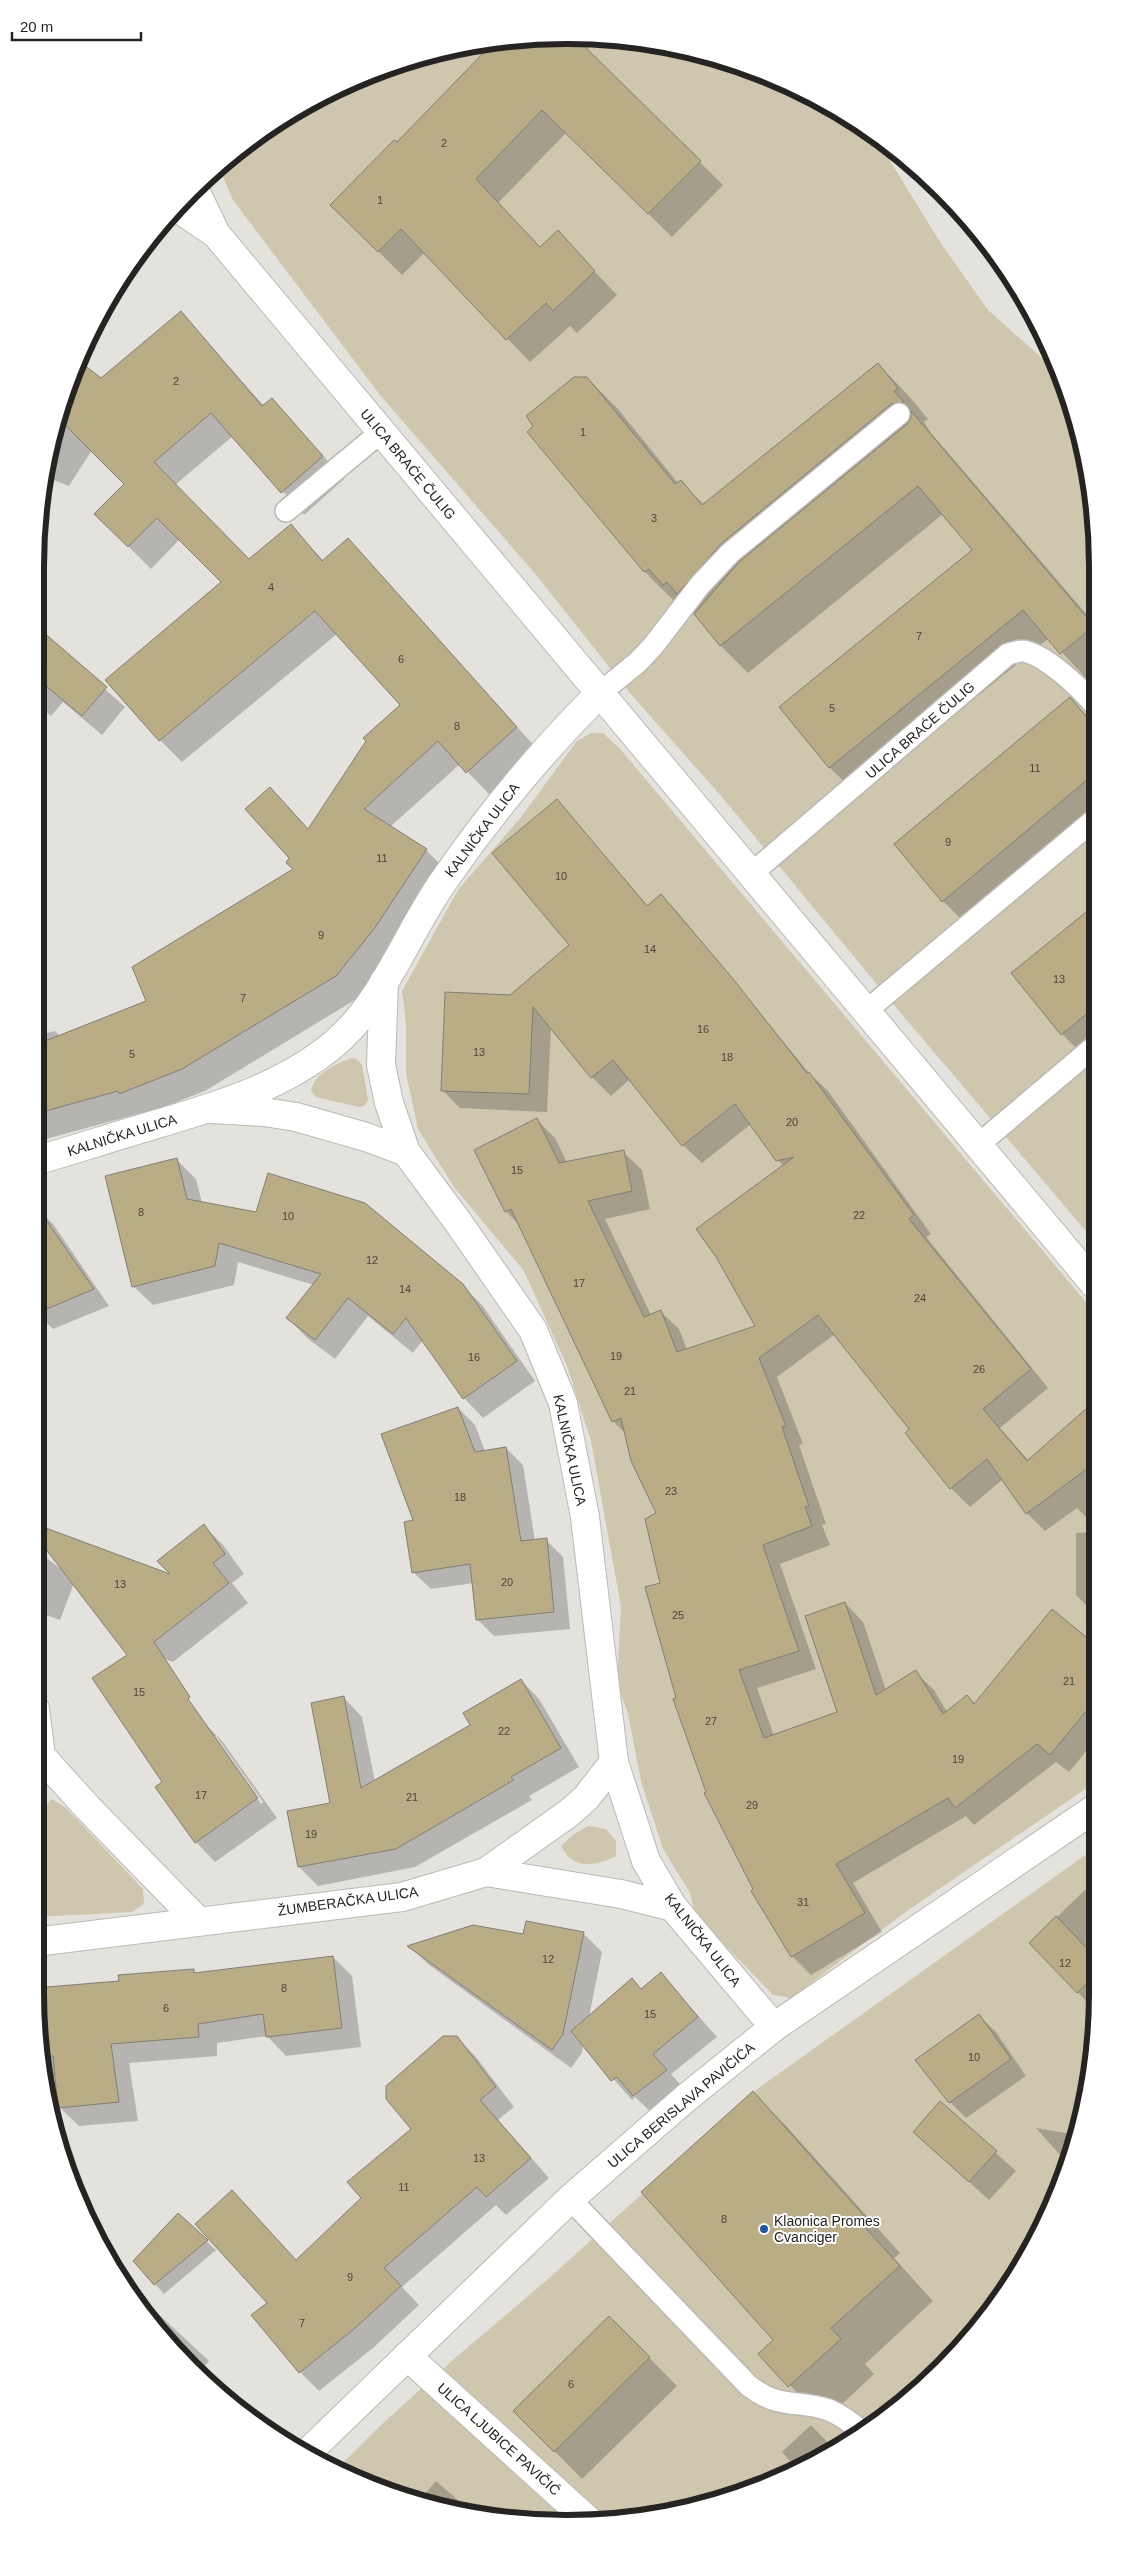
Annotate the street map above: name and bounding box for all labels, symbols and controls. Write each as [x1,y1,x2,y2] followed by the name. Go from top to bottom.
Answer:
[12,10,141,42] scale bar
[20,18,53,35] text: 20 m
[441,137,447,149] house number: 2
[377,194,383,206] house number: 1
[173,375,179,387] house number: 2
[357,406,459,522] street label: ULICA BRAĆE ČULIG
[580,426,586,438] house number: 1
[651,512,657,524] house number: 3
[268,581,274,593] house number: 4
[916,630,922,642] house number: 7
[398,653,404,665] house number: 6
[862,678,978,782] street label: ULICA BRAĆE ČULIG
[829,702,835,714] house number: 5
[454,720,460,732] house number: 8
[1029,762,1041,774] house number: 11
[441,779,523,880] street label: KALNIČKA ULICA
[945,836,951,848] house number: 9
[376,852,388,864] house number: 11
[555,870,567,882] house number: 10
[318,929,324,941] house number: 9
[644,943,656,955] house number: 14
[1053,973,1065,985] house number: 13
[240,992,246,1004] house number: 7
[697,1023,709,1035] house number: 16
[473,1046,485,1058] house number: 13
[129,1048,135,1060] house number: 5
[721,1051,733,1063] house number: 18
[65,1111,179,1159] street label: KALNIČKA ULICA
[786,1116,798,1128] house number: 20
[511,1164,523,1176] house number: 15
[138,1206,144,1218] house number: 8
[853,1209,865,1221] house number: 22
[282,1210,294,1222] house number: 10
[366,1254,378,1266] house number: 12
[573,1277,585,1289] house number: 17
[399,1283,411,1295] house number: 14
[914,1292,926,1304] house number: 24
[610,1350,622,1362] house number: 19
[468,1351,480,1363] house number: 16
[973,1363,985,1375] house number: 26
[624,1385,636,1397] house number: 21
[550,1393,590,1508] street label: KALNIČKA ULICA
[665,1485,677,1497] house number: 23
[454,1491,466,1503] house number: 18
[501,1576,513,1588] house number: 20
[114,1578,126,1590] house number: 13
[672,1609,684,1621] house number: 25
[1063,1675,1075,1687] house number: 21
[133,1686,145,1698] house number: 15
[705,1715,717,1727] house number: 27
[498,1725,510,1737] house number: 22
[952,1753,964,1765] house number: 19
[195,1789,207,1801] house number: 17
[406,1791,418,1803] house number: 21
[746,1799,758,1811] house number: 29
[305,1828,317,1840] house number: 19
[277,1883,420,1919] street label: ŽUMBERAČKA ULICA
[662,1890,745,1990] street label: KALNIČKA ULICA
[797,1896,809,1908] house number: 31
[542,1953,554,1965] house number: 12
[1059,1957,1071,1969] house number: 12
[281,1982,287,1994] house number: 8
[163,2002,169,2014] house number: 6
[644,2008,656,2020] house number: 15
[604,2039,758,2171] street label: ULICA BERISLAVA PAVIČIĆA
[968,2051,980,2063] house number: 10
[473,2152,485,2164] house number: 13
[398,2181,410,2193] house number: 11
[721,2213,727,2225] house number: 8
[774,2213,880,2245] place label: Klaonica Promes Cvanciger
[758,2223,770,2235] marker: Klaonica Promes Cvanciger
[347,2271,353,2283] house number: 9
[299,2317,305,2329] house number: 7
[568,2378,574,2390] house number: 6
[434,2380,564,2498] street label: ULICA LJUBICE PAVIČIĆ

